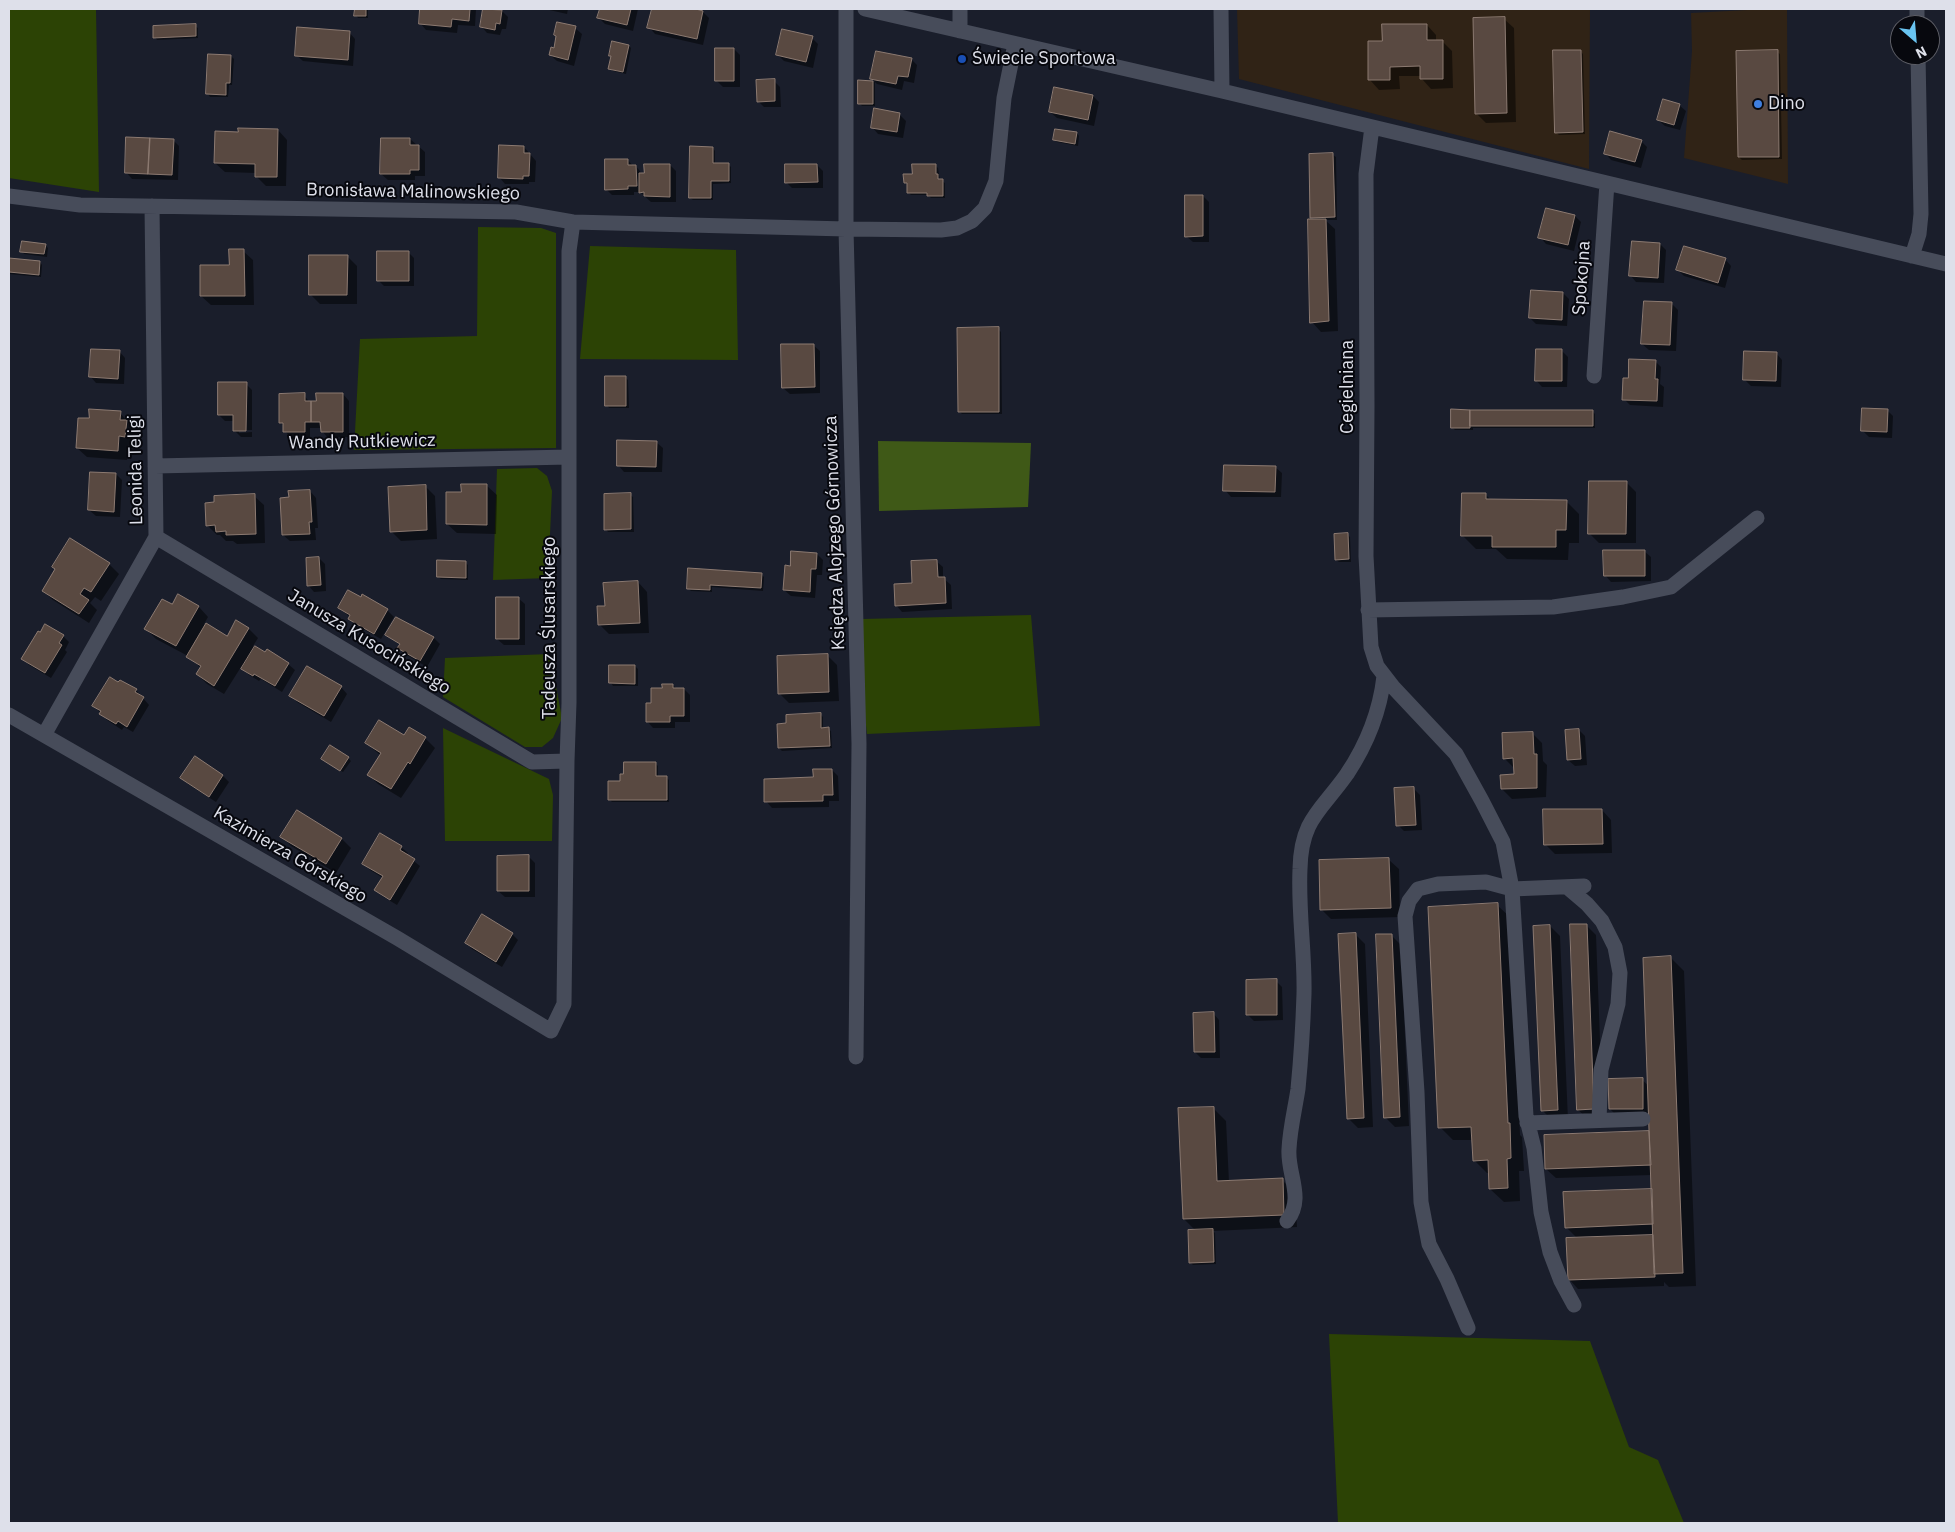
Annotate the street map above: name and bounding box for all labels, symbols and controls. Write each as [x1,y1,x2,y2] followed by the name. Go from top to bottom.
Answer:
[1890,15,1940,65] north arrow
[1913,42,1930,63] text: N
[972,48,1116,70] place label: Świecie Sportowa
[956,53,968,65] marker: Świecie Sportowa
[1768,93,1805,115] place label: Dino
[1752,98,1764,110] marker: Dino
[306,179,520,205] street label: Bronisława Malinowskiego
[1569,240,1595,316] street label: Spokojna
[1337,340,1359,434] street label: Cegielniana
[124,415,148,525] street label: Leonida Teligi
[820,415,850,651] street label: Księdza Alojzego Górnowicza
[288,430,436,454] street label: Wandy Rutkiewicz
[539,537,561,719] street label: Tadeusza Ślusarskiego
[284,585,454,699] street label: Janusza Kusocińskiego
[209,802,371,908] street label: Kazimierza Górskiego

